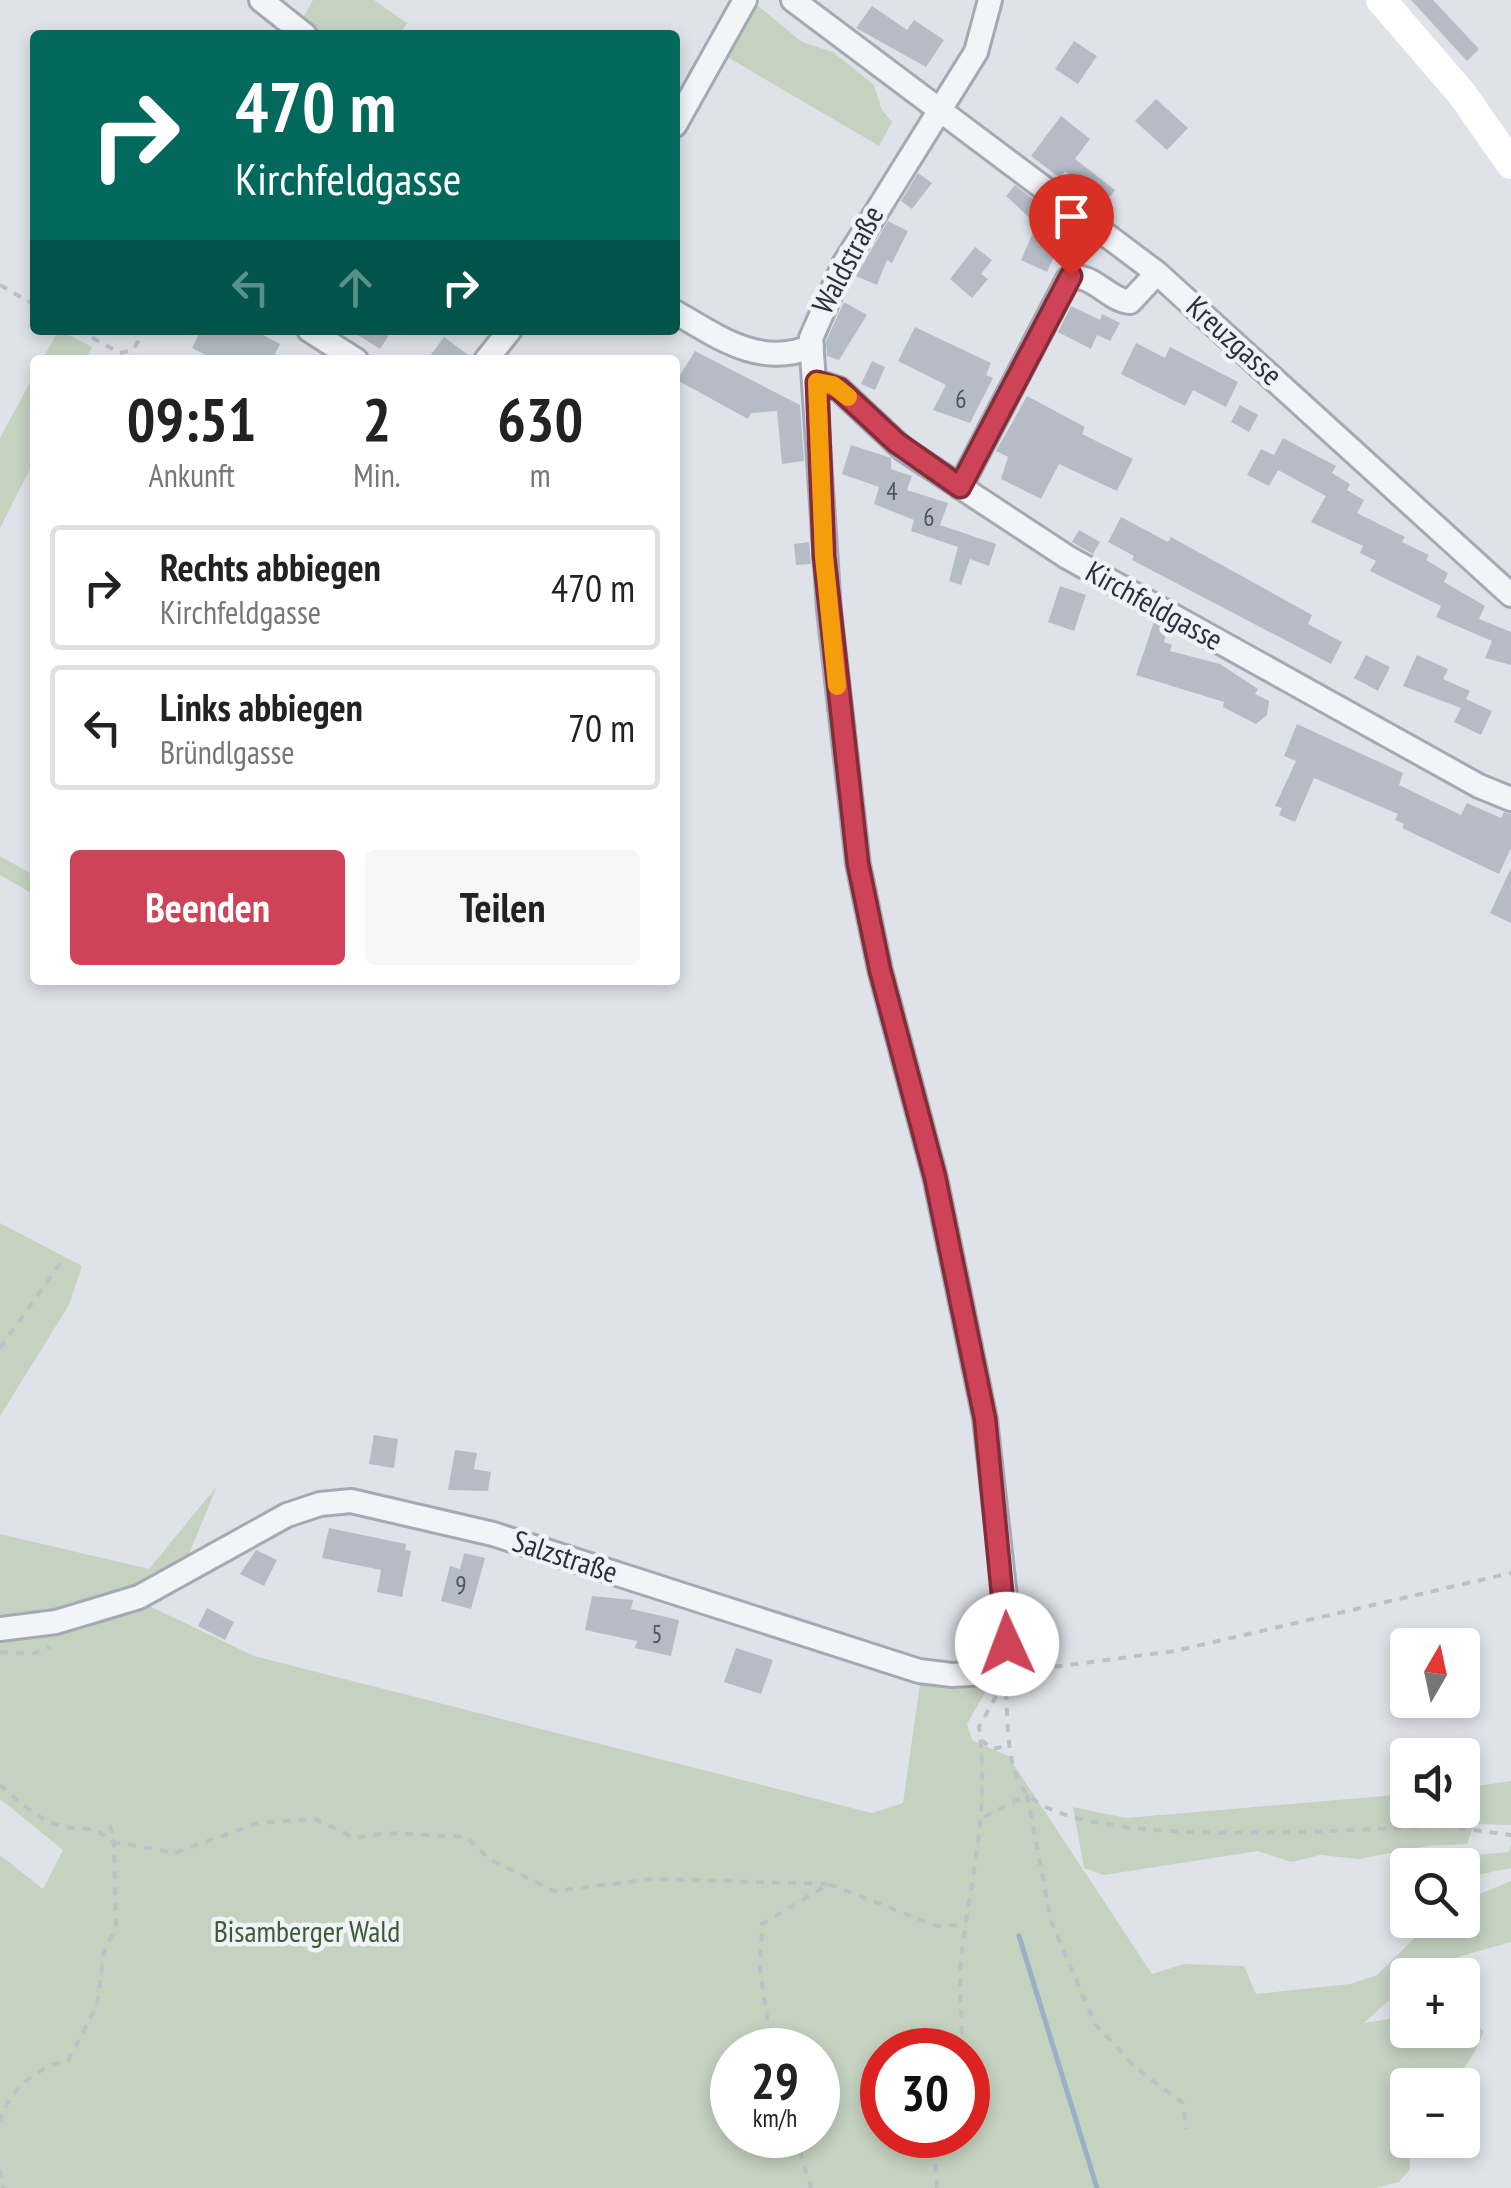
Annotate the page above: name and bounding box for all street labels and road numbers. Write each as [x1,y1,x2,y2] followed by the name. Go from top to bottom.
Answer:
[802,199,891,320] street label: Waldstraße
[1179,287,1291,393] street label: Kreuzgasse
[1079,551,1230,658] street label: Kirchfeldgasse
[508,1520,623,1591] street label: Salzstraße

